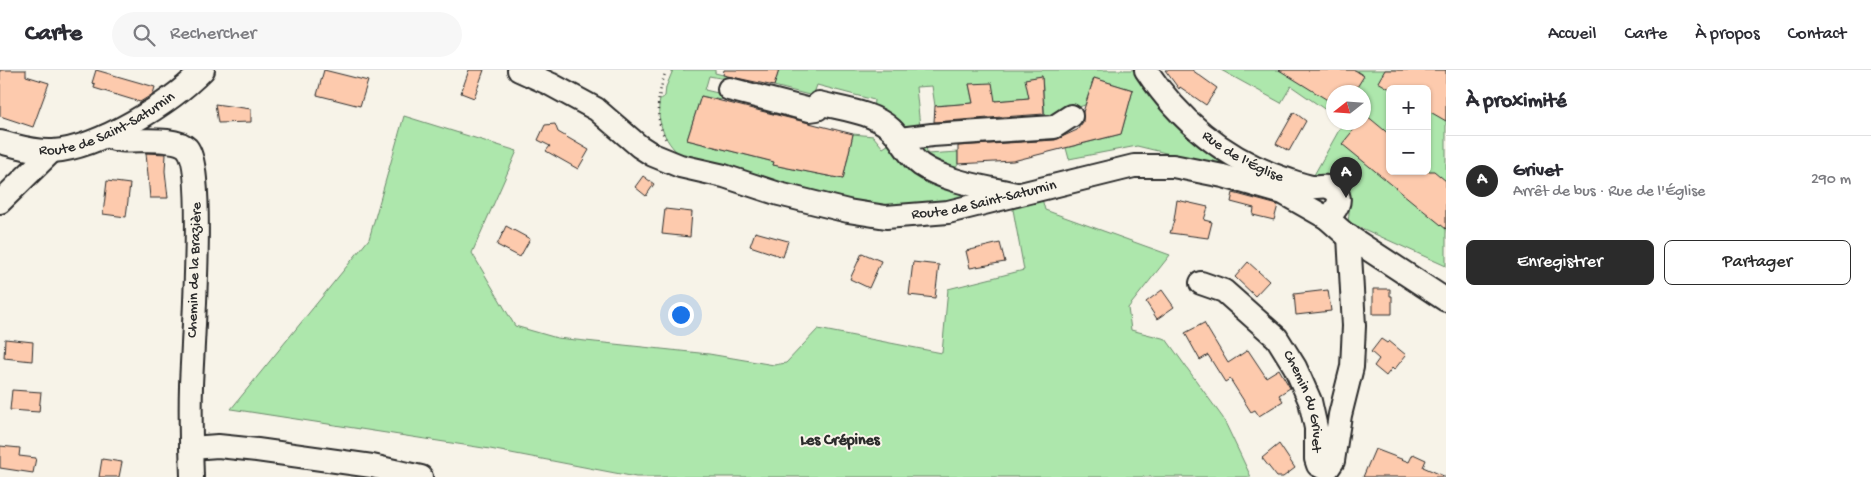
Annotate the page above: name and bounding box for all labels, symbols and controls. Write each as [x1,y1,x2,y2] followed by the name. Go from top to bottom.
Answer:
[112,12,462,57] search box
[25,20,82,49] text: Carte
[130,21,158,49] icon: search
[170,23,256,46] text: Rechercher
[1548,24,1596,45] text: Accueil
[1624,24,1667,45] text: Carte
[1695,24,1760,45] text: À propos
[1788,24,1846,45] text: Contact
[1326,85,1371,130] north arrow
[1386,85,1431,175] map controls
[1386,85,1431,130] button: +
[38,88,179,160] street label: Route de Saint-Saturnin
[1466,90,1567,115] text: À proximité
[1198,127,1286,187] street label: Rue de l'Église
[1386,130,1431,175] button: −
[1330,157,1362,198] pin: A
[1513,160,1562,183] text: Grivet
[1477,171,1487,190] text: A
[1811,171,1851,190] text: 290 m
[911,177,1058,224] street label: Route de Saint-Saturnin
[1513,183,1705,202] text: Arrêt de bus · Rue de l'Église
[184,202,206,338] street label: Chemin de la Brazière
[1466,240,1654,285] button: Enregistrer
[1664,240,1851,285] button: Partager
[668,302,694,328] your location
[1278,347,1325,454] street label: Chemin du Grivet
[800,432,881,451] district label: Les Crépines

